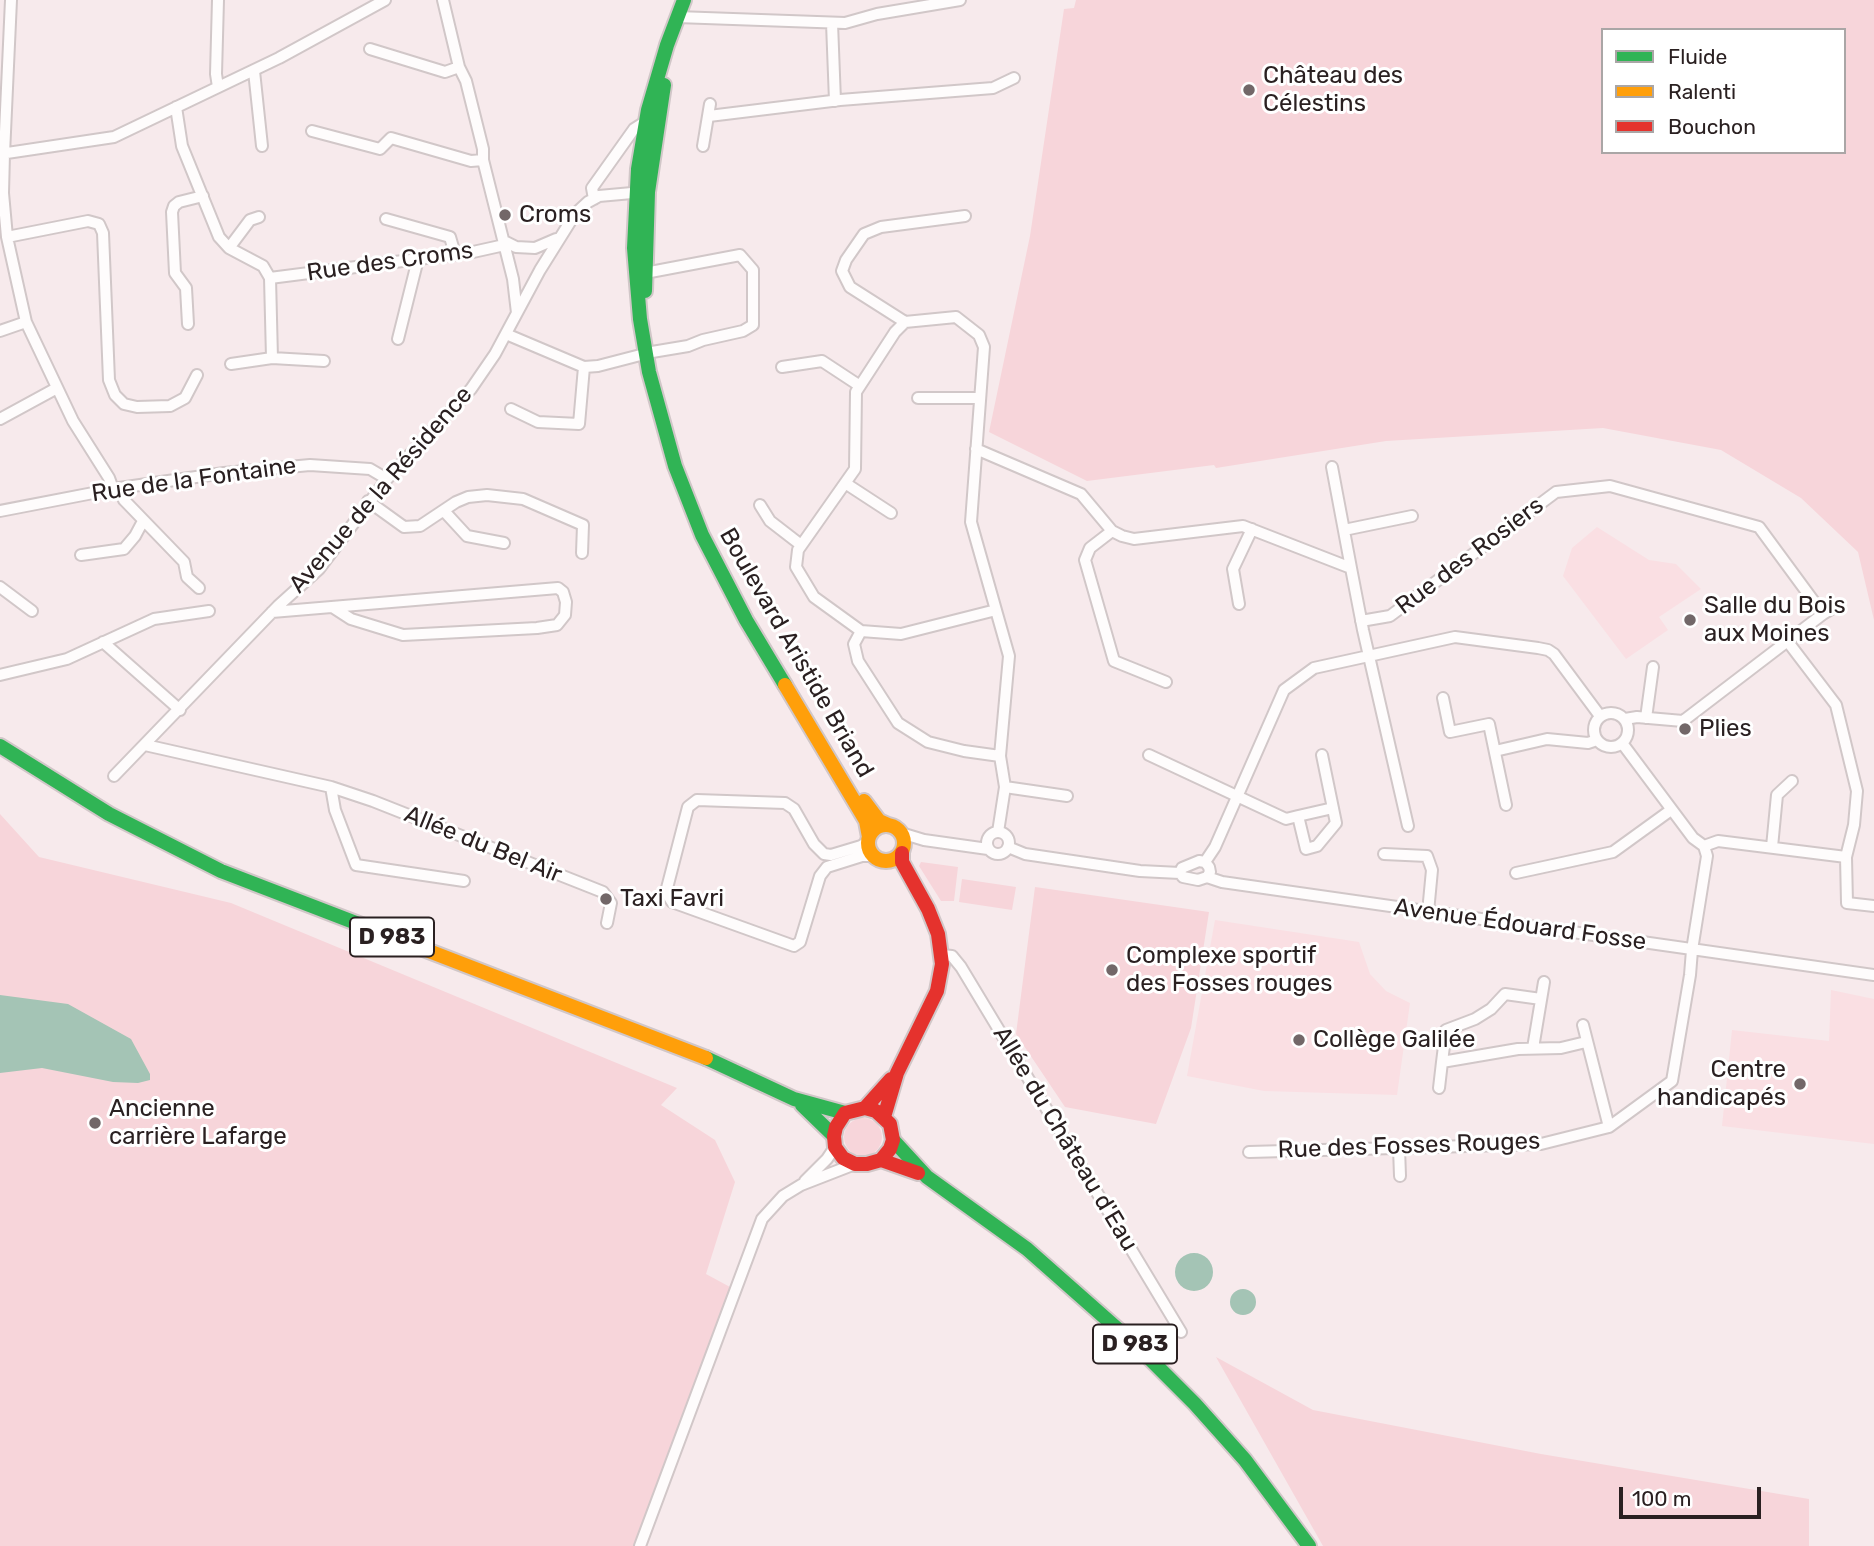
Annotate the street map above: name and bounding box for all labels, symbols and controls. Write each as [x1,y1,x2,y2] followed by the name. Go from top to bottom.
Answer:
[1601,28,1846,154] legend
[1668,44,1727,69] text: Fluide
[1263,62,1403,118] place label: Château des Célestins
[1668,79,1736,104] text: Ralenti
[1241,82,1257,98] marker: Château des Célestins
[1668,114,1756,139] text: Bouchon
[519,201,591,229] place label: Croms
[497,207,513,223] marker: Croms
[305,236,475,288] street label: Rue des Croms
[283,381,479,599] street label: Avenue de la Résidence
[90,451,298,509] street label: Rue de la Fontaine
[1390,491,1550,621] street label: Rue des Rosiers
[713,523,879,783] street label: Boulevard Aristide Briand
[1704,592,1846,648] place label: Salle du Bois aux Moines
[1682,612,1698,628] marker: Salle du Bois aux Moines
[1699,715,1752,743] place label: Plies
[1677,721,1693,737] marker: Plies
[400,800,566,890] street label: Allée du Bel Air
[620,885,724,913] place label: Taxi Favri
[598,891,614,907] marker: Taxi Favri
[1392,893,1648,957] street label: Avenue Édouard Fosse
[350,918,434,956] road number: D 983
[1126,942,1333,998] place label: Complexe sportif des Fosses rouges
[1104,962,1120,978] marker: Complexe sportif des Fosses rouges
[986,1021,1144,1257] street label: Allée du Château d'Eau
[1313,1026,1475,1054] place label: Collège Galilée
[1291,1032,1307,1048] marker: Collège Galilée
[1657,1056,1786,1112] place label: Centre handicapés
[1792,1076,1808,1092] marker: Centre handicapés
[109,1095,287,1151] place label: Ancienne carrière Lafarge
[87,1115,103,1131] marker: Ancienne carrière Lafarge
[1277,1127,1541,1165] street label: Rue des Fosses Rouges
[1093,1324,1177,1364] road number: D 983
[1622,1472,1764,1516] scale bar
[1632,1486,1691,1511] text: 100 m

